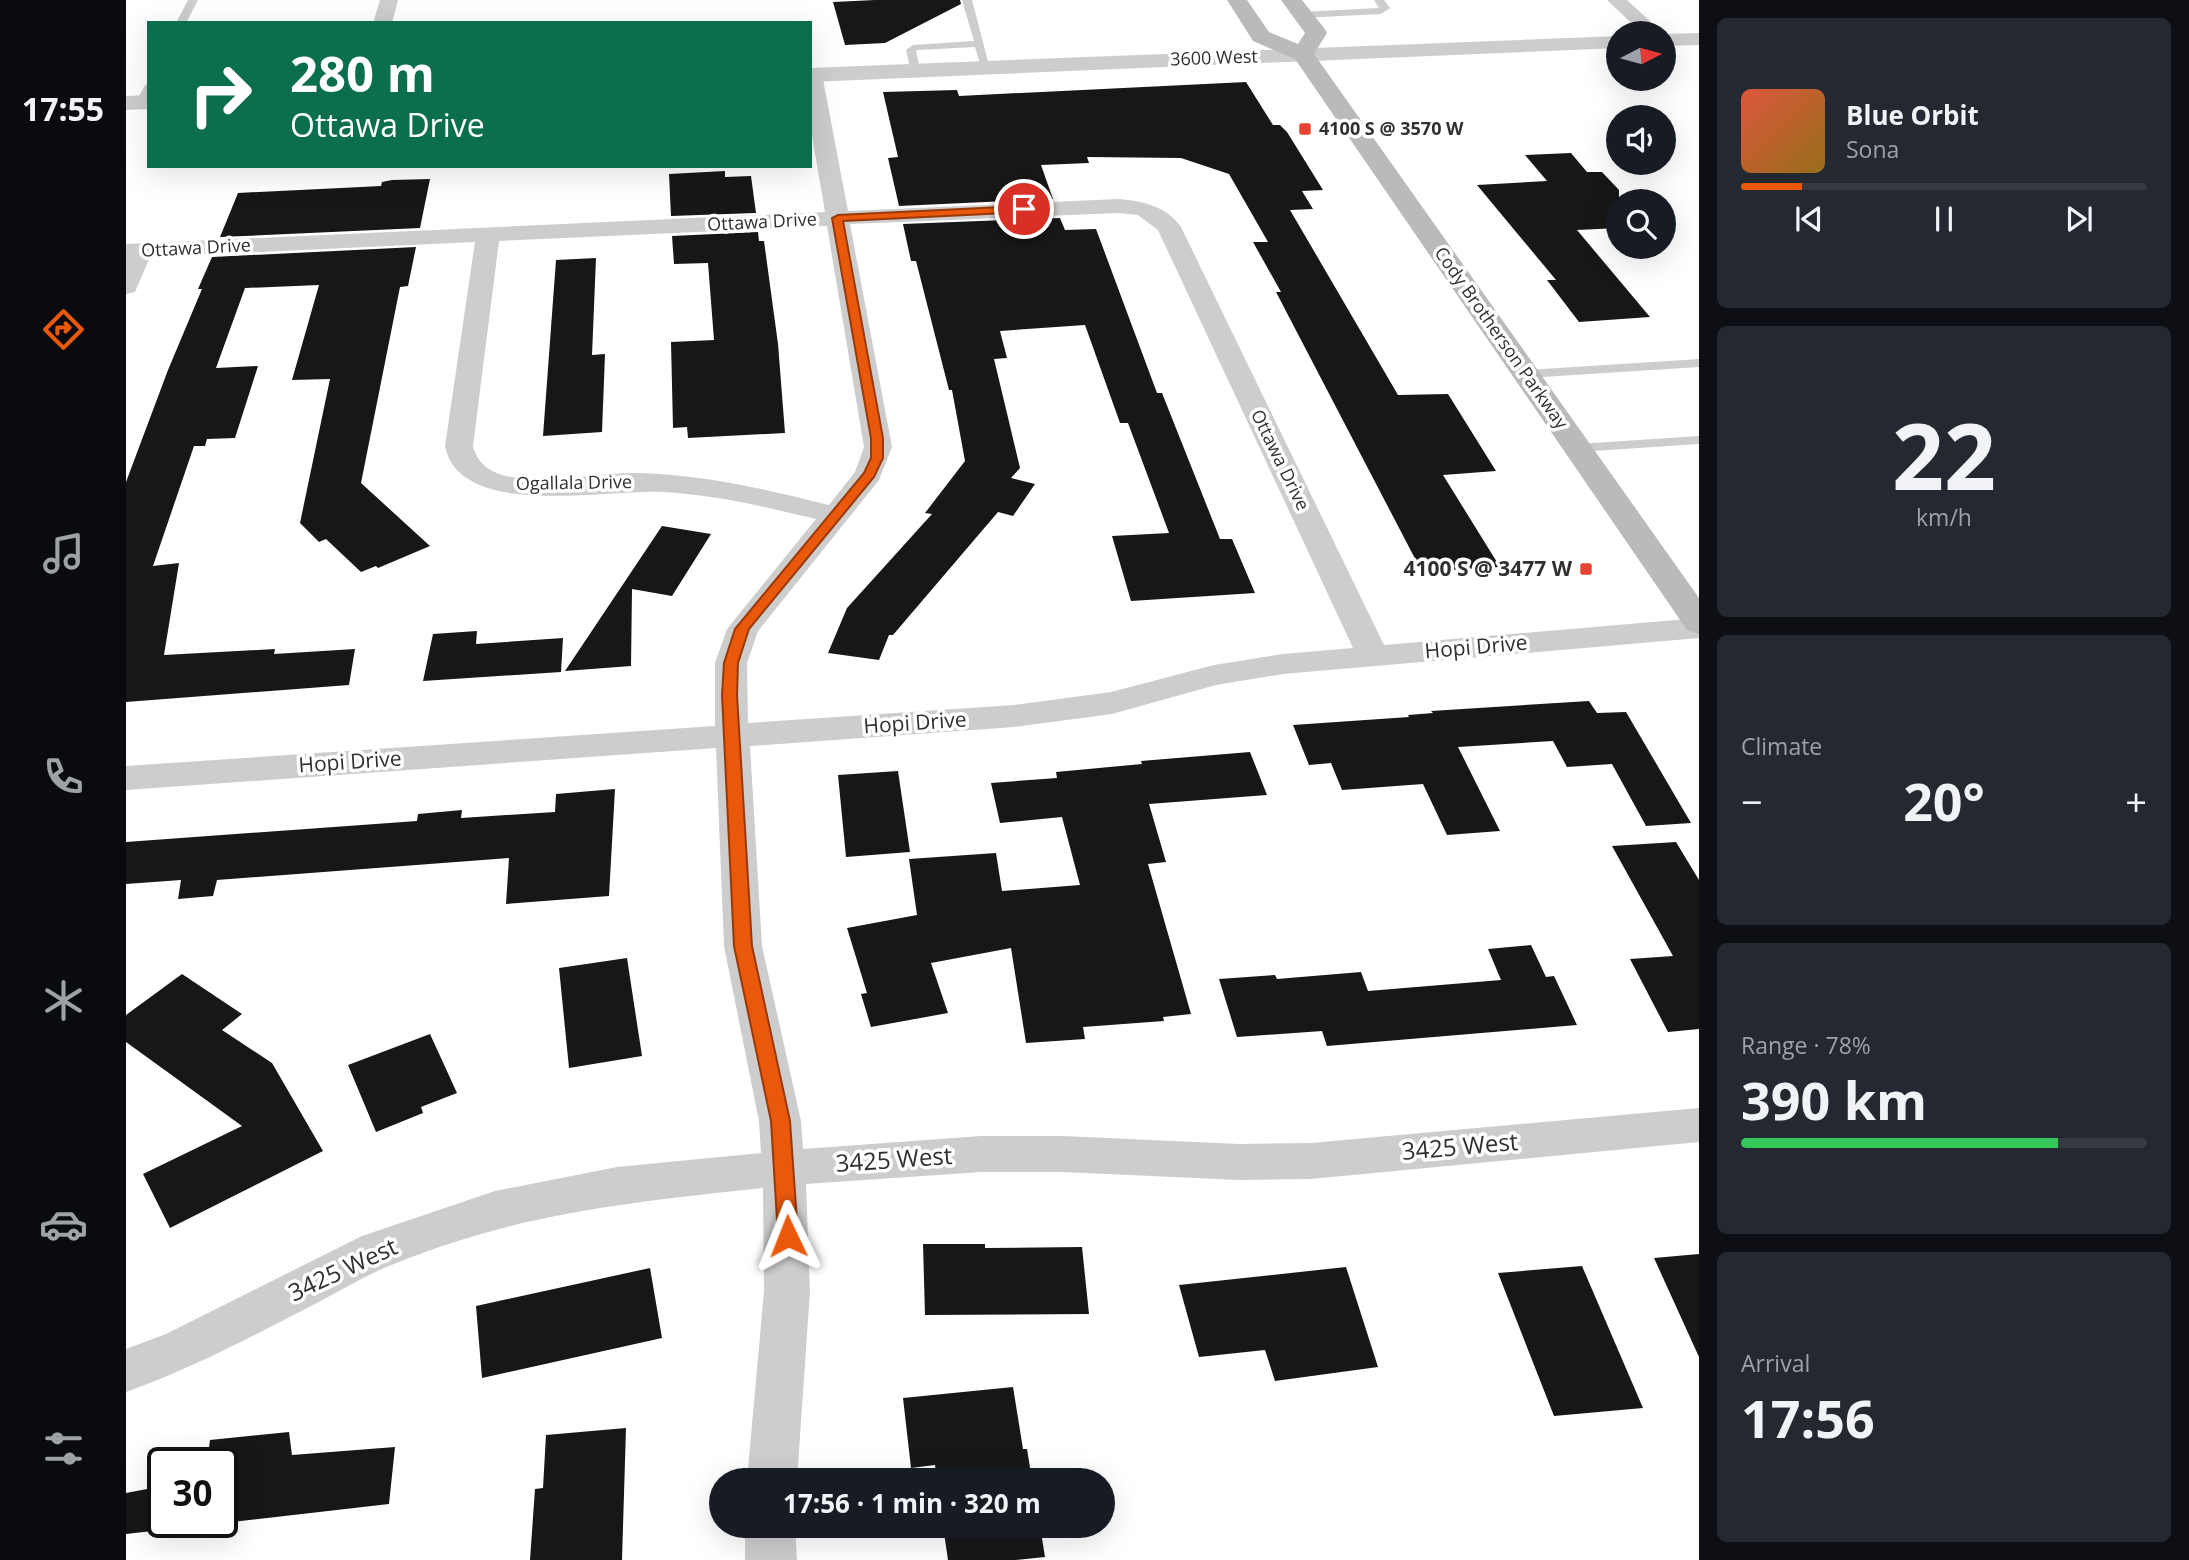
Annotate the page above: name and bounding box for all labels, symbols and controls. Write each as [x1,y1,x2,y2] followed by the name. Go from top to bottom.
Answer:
[1606,21,1676,91] north arrow
[1606,21,1676,259] map controls
[290,40,435,106] text: 280 m
[1170,43,1258,71] street label: 3600 West
[175,49,266,140] icon: right
[22,87,104,130] text: 17:55
[1846,97,1979,133] text: Blue Orbit
[290,103,485,146] text: Ottawa Drive
[1606,105,1676,175] button: sound
[1319,116,1464,140] place label: 4100 S @ 3570 W
[1297,121,1313,137] marker: 4100 S @ 3570 W
[1846,133,1899,165] text: Sona
[994,179,1054,239] pin
[1606,189,1676,259] button: search
[1005,190,1043,228] icon: arrive
[1790,200,1828,238] icon: previous
[1925,200,1963,238] icon: pause
[2060,200,2098,238] icon: next
[707,206,817,236] street label: Ottawa Drive
[141,232,251,262] street label: Ottawa Drive
[1430,242,1575,434] street label: Cody Brotherson Parkway
[39,305,88,354] icon: directions
[1892,393,1996,517] text: 22
[1246,405,1316,514] street label: Ottawa Drive
[516,469,632,495] street label: Ogallala Drive
[1916,501,1972,533] text: km/h
[39,529,88,578] icon: music
[1403,554,1573,582] place label: 4100 S @ 3477 W
[1578,561,1594,577] marker: 4100 S @ 3477 W
[1423,628,1528,664] street label: Hopi Drive
[863,704,967,740] street label: Hopi Drive
[1741,730,1822,762] text: Climate
[298,743,402,779] street label: Hopi Drive
[39,752,88,801] icon: phone
[1903,765,1985,836] text: 20°
[1741,775,1763,827] text: −
[2125,775,2147,827] text: +
[39,976,88,1025] icon: climate
[1741,1029,1871,1061] text: Range · 78%
[1741,1064,1927,1135] text: 390 km
[1400,1124,1519,1167] street label: 3425 West
[835,1138,953,1179] street label: 3425 West
[751,1199,825,1273] position arrow
[39,1200,88,1249] icon: car
[282,1229,402,1308] street label: 3425 West
[1741,1347,1810,1379] text: Arrival
[1741,1382,1875,1453] text: 17:56
[39,1424,88,1473] icon: filters
[147,1447,238,1538] speed limit sign: 30
[783,1485,1041,1521] text: 17:56 · 1 min · 320 m

